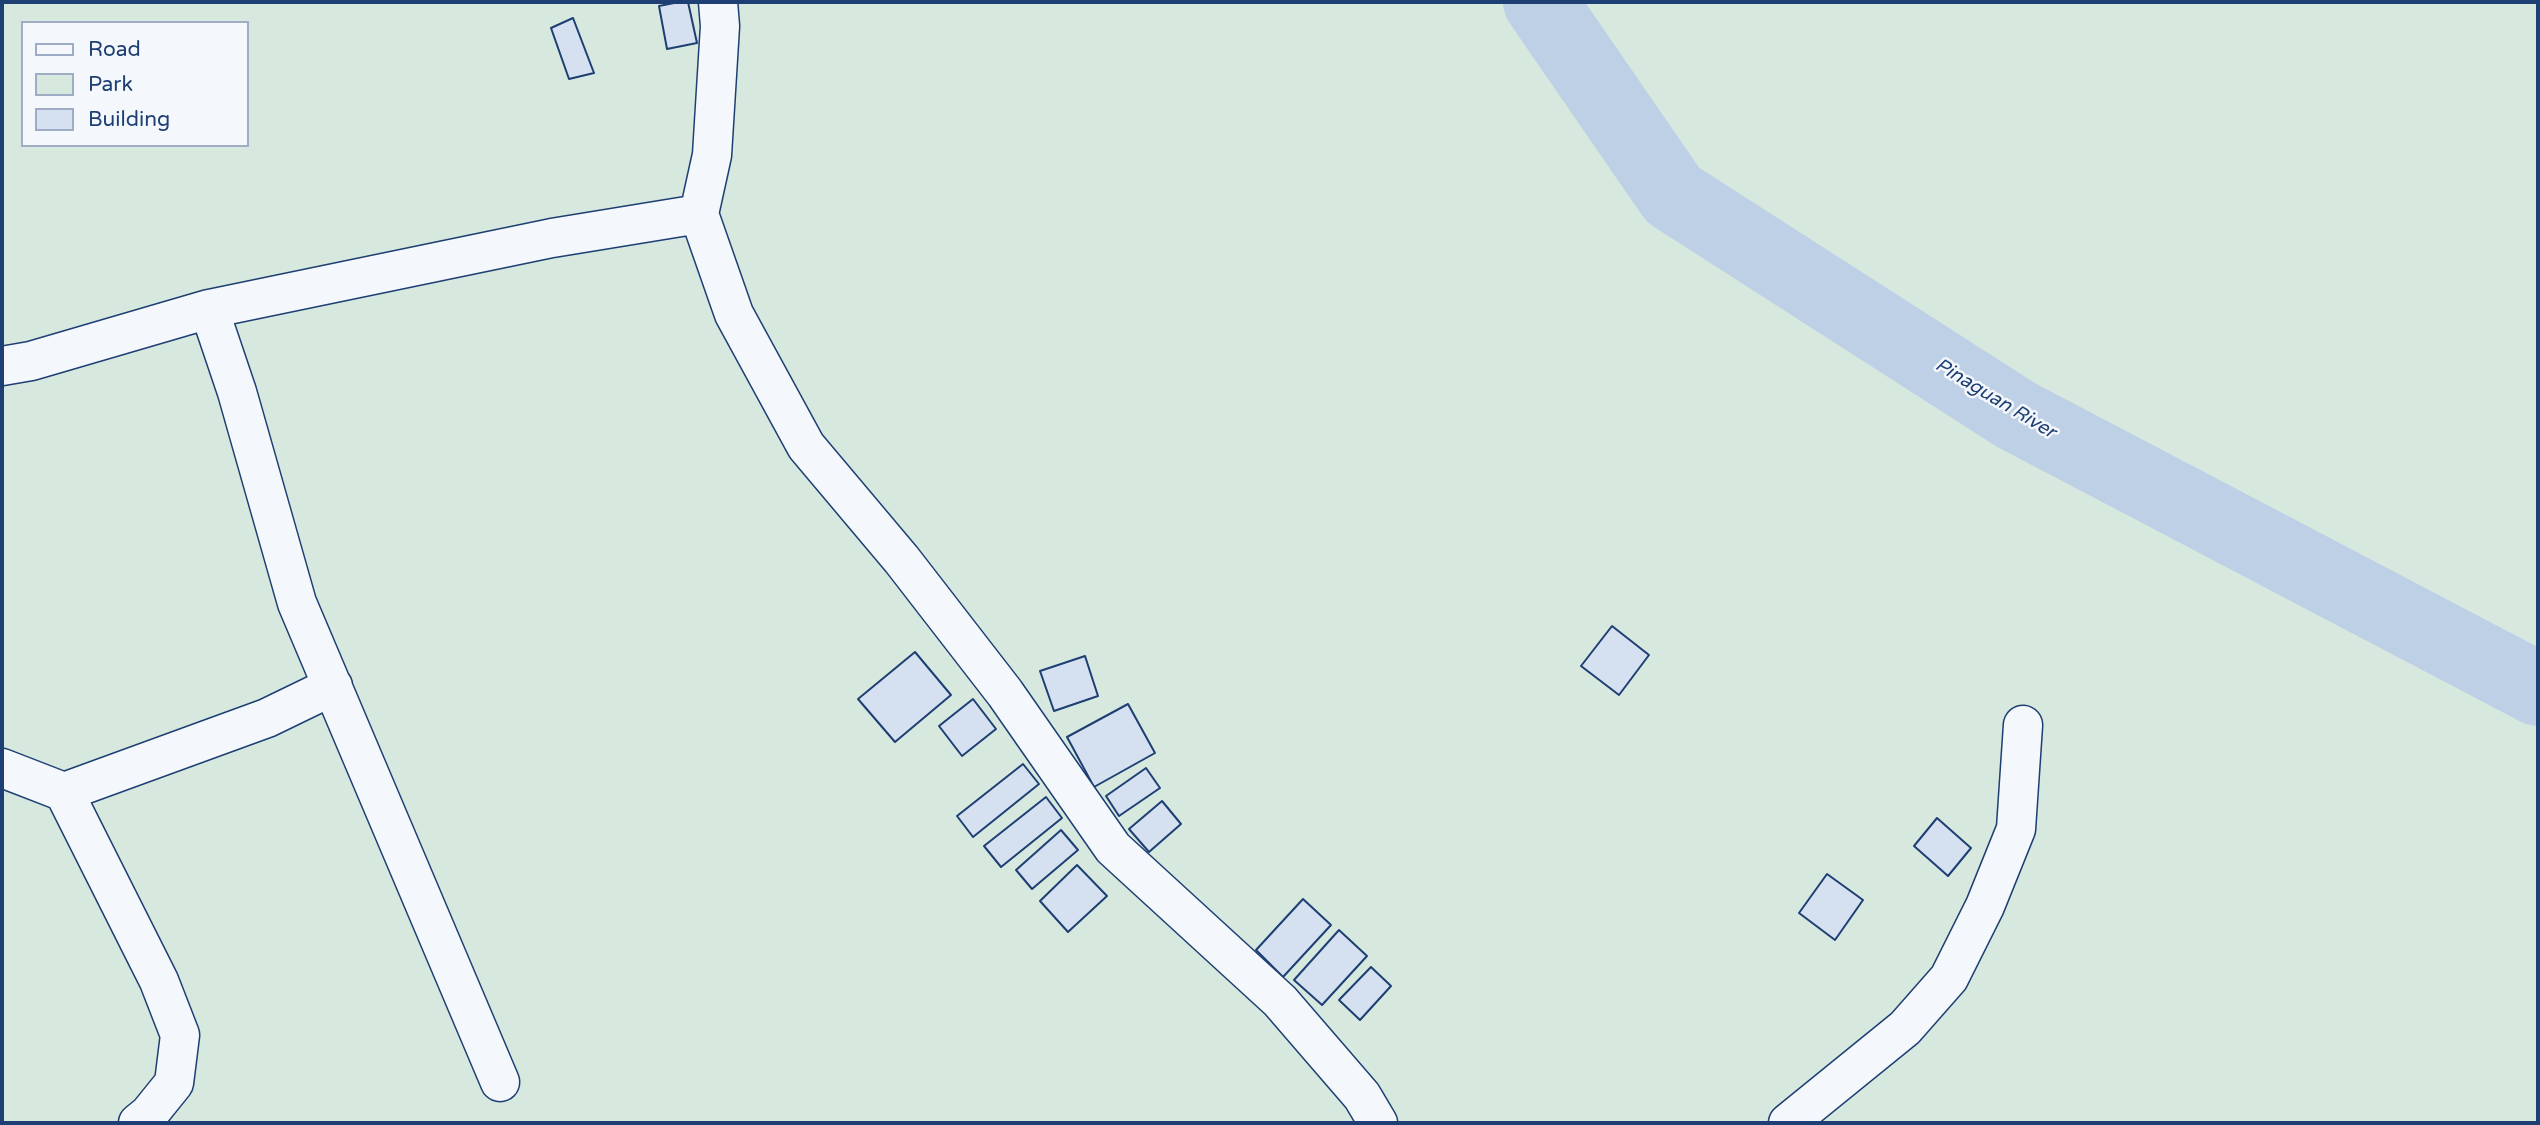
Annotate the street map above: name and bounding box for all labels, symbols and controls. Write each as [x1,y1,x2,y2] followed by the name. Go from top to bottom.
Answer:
[21,21,248,147] legend
[88,37,141,62] text: Road
[88,72,133,97] text: Park
[88,107,170,132] text: Building
[1931,354,2059,444] water label: Pinaguan River

